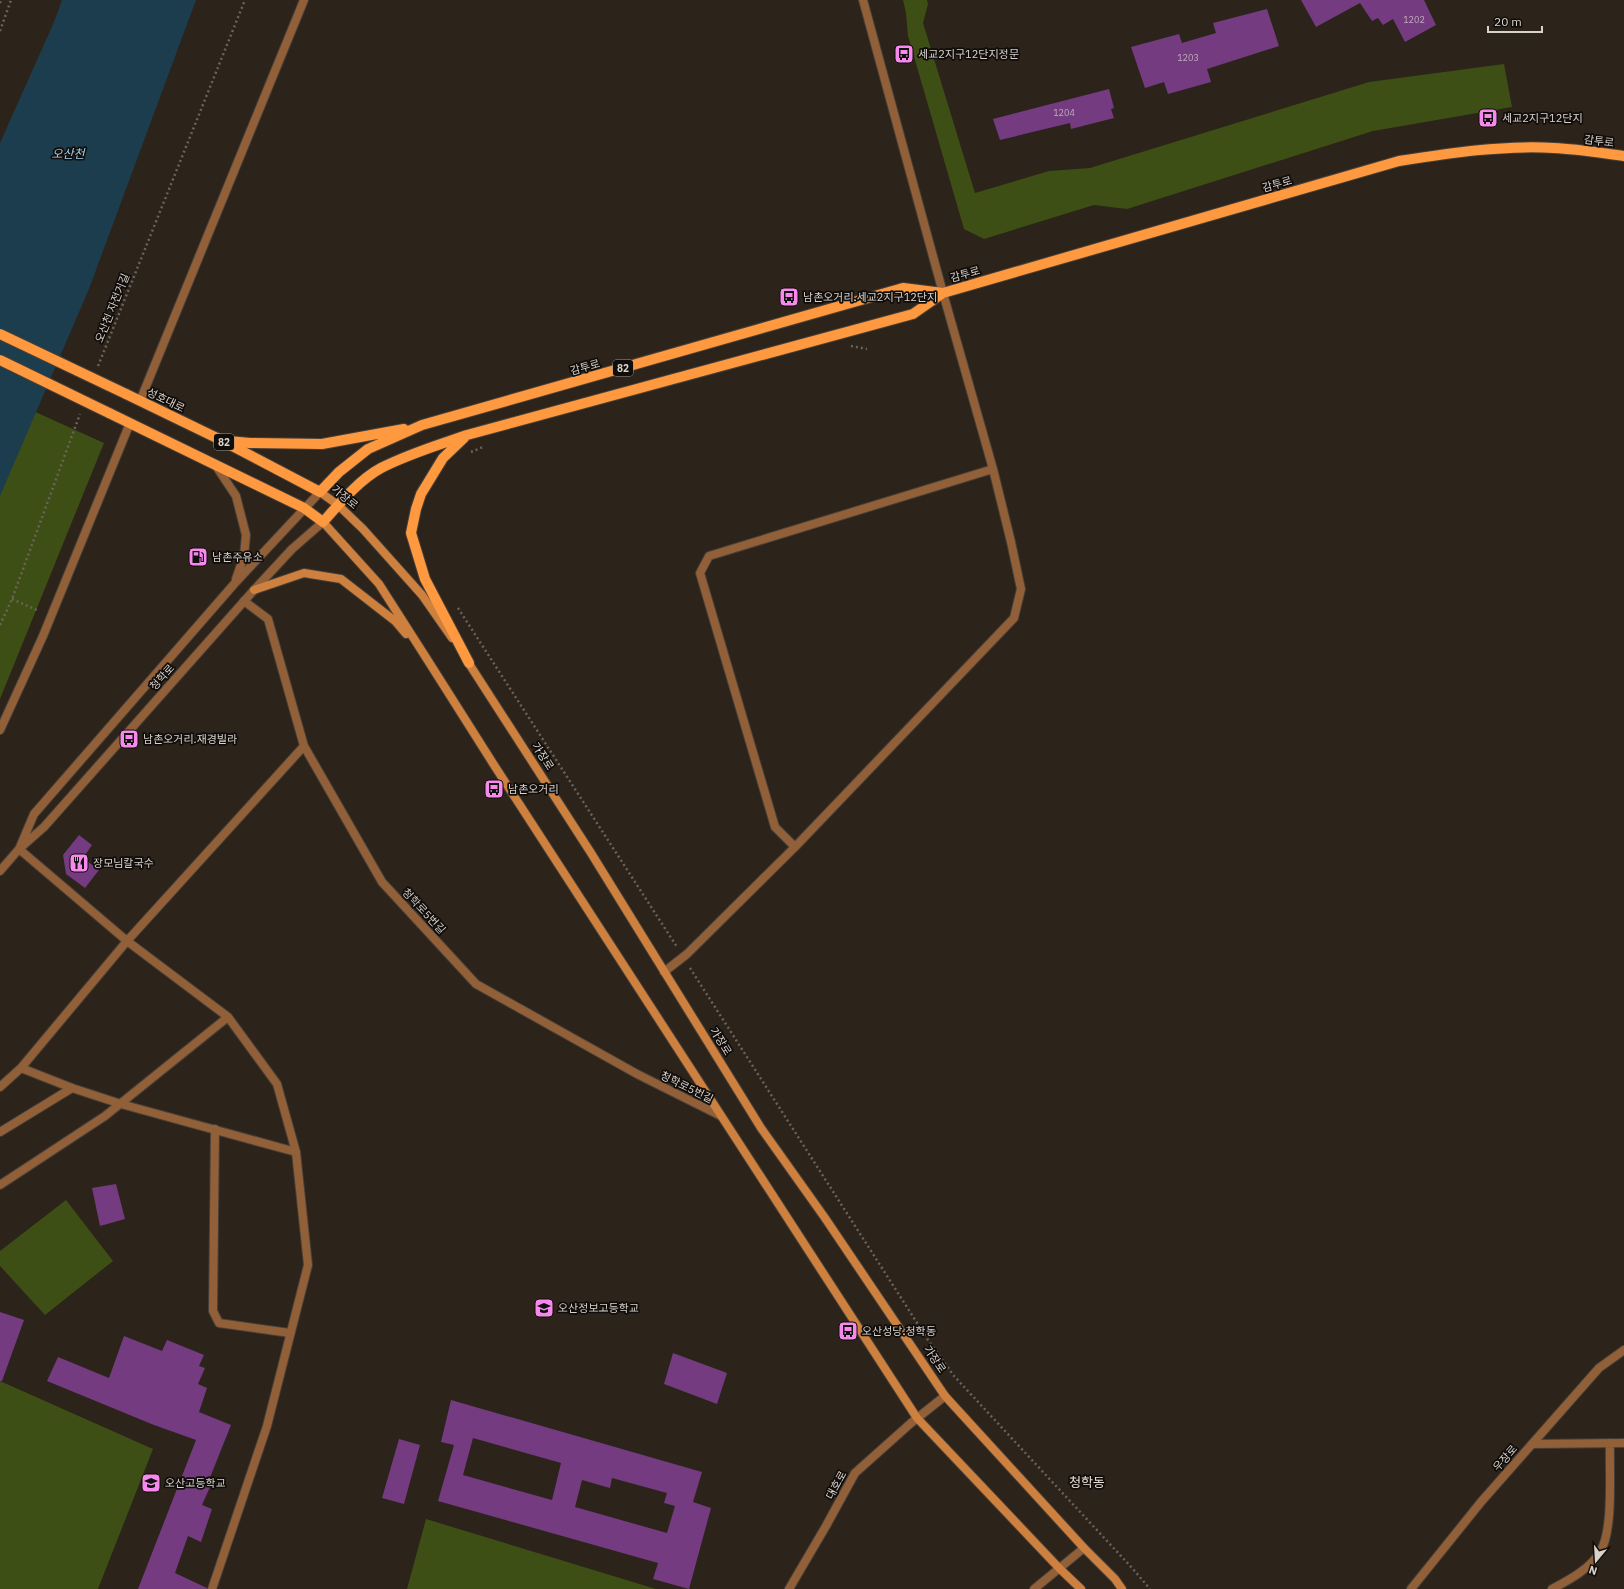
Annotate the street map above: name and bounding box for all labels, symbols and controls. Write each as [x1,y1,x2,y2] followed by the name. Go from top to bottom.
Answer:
[1488,8,1542,34] scale bar
[1403,14,1425,25] house number: 1202
[1494,14,1522,29] text: 20 m
[893,43,915,65] bus stop icon: 세교2지구12단지정문
[918,47,1019,61] place label: 세교2지구12단지정문
[1177,52,1199,63] house number: 1203
[1053,107,1075,118] house number: 1204
[1477,107,1499,129] bus stop icon: 세교2지구12단지
[1502,111,1583,125] place label: 세교2지구12단지
[1583,132,1615,150] street label: 감투로
[51,146,87,161] water label: 오산천
[1260,173,1294,195] street label: 감투로
[948,263,982,285] street label: 감투로
[92,271,132,345] street label: 오산천 자전거길
[778,286,800,308] bus stop icon: 남촌오거리.세교2지구12단지
[803,290,937,304] place label: 남촌오거리.세교2지구12단지
[568,356,602,378] street label: 감투로
[613,360,633,376] road number: 82
[145,385,187,415] street label: 성호대로
[214,434,234,450] road number: 82
[329,482,361,512] street label: 가장로
[187,546,209,568] fuel station icon: 남촌주유소
[212,550,263,564] place label: 남촌주유소
[147,661,177,693] street label: 청학로
[118,728,140,750] bus stop icon: 남촌오거리.재경빌라
[143,732,237,746] place label: 남촌오거리.재경빌라
[529,739,557,773] street label: 가장로
[483,778,505,800] bus stop icon: 남촌오거리
[508,782,559,796] place label: 남촌오거리
[68,852,90,874] restaurant icon: 장모님칼국수
[93,856,154,870] place label: 장모님칼국수
[399,885,449,937] street label: 청학로5번길
[707,1024,735,1058] street label: 가장로
[658,1068,716,1106] street label: 청학로5번길
[533,1297,555,1319] school or university icon: 오산정보고등학교
[558,1301,639,1315] place label: 오산정보고등학교
[837,1320,859,1342] bus stop icon: 오산성당.청학동
[862,1324,936,1338] place label: 오산성당.청학동
[921,1342,949,1376] street label: 가장로
[1490,1442,1520,1474] street label: 우장로
[823,1468,849,1502] street label: 대호로
[140,1472,162,1494] school or university icon: 오산고등학교
[1069,1474,1105,1491] district label: 청학동
[165,1476,226,1490] place label: 오산고등학교
[1576,1541,1616,1581] north arrow
[1587,1563,1599,1578] text: N

